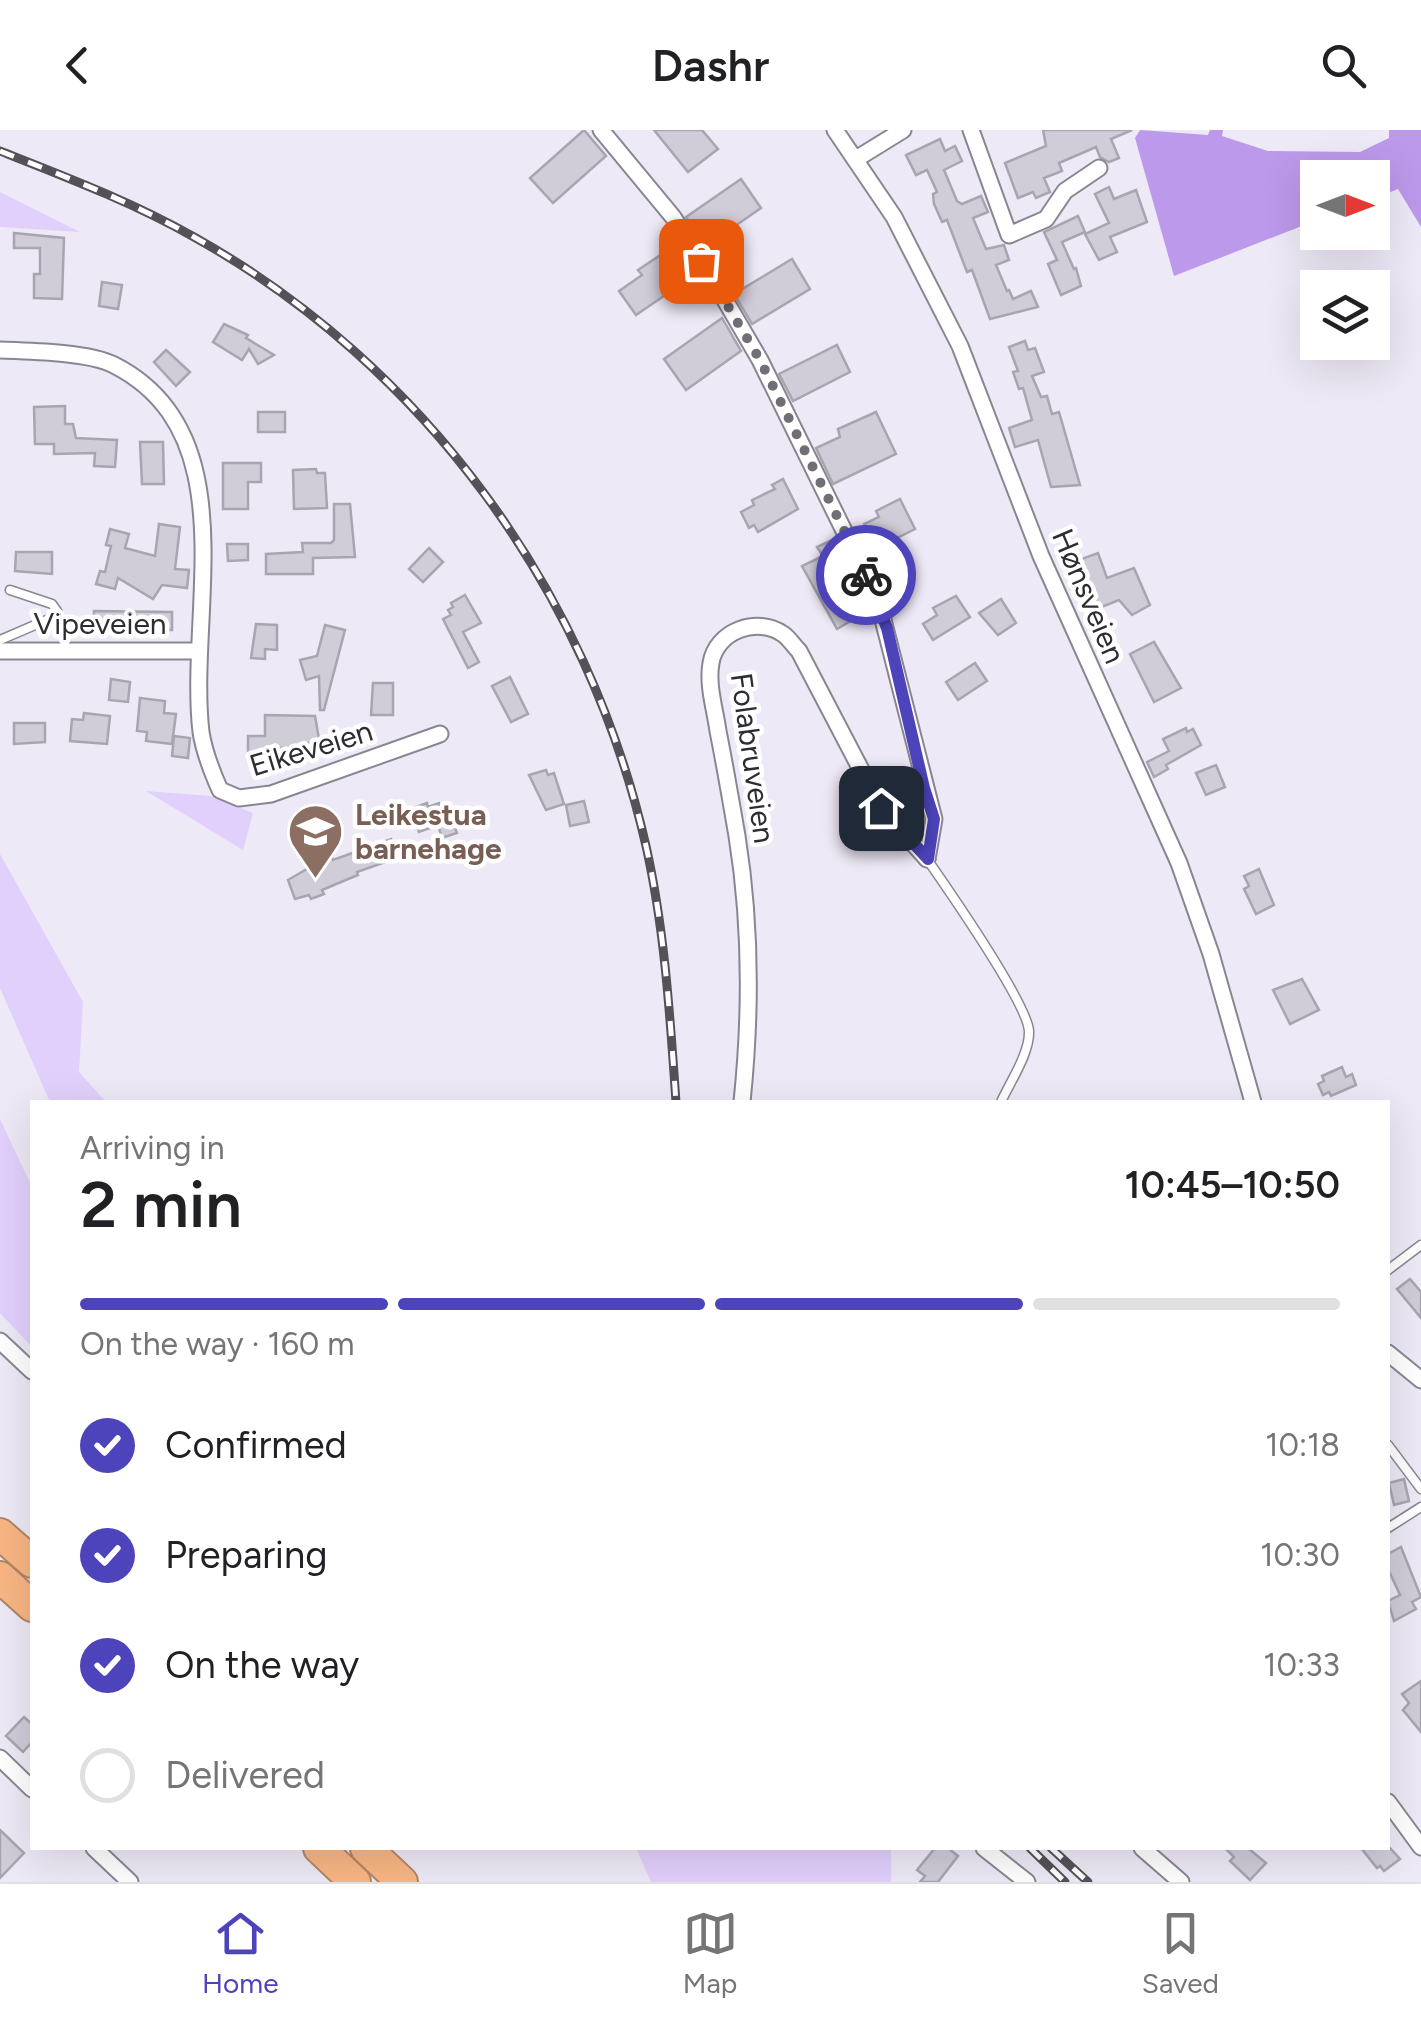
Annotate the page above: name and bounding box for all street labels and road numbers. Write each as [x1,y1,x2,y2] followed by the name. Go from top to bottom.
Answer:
[1044,523,1134,669] street label: Hønsveien
[33,605,167,642] street label: Vipeveien
[723,670,783,846] street label: Folabruveien
[245,712,377,784] street label: Eikeveien

